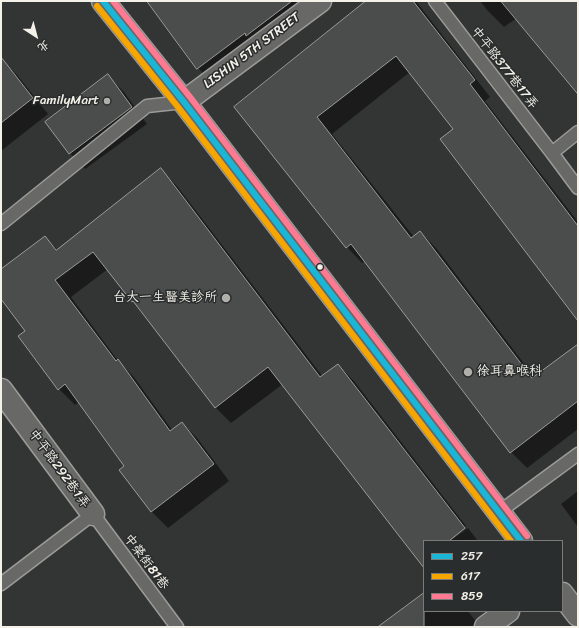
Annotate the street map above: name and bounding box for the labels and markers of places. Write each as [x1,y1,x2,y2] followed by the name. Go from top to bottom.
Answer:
[33,93,99,109] place label: FamilyMart
[102,96,112,106] marker: FamilyMart
[315,262,325,272] unlabelled marker
[113,290,217,306] place label: 台大一生醫美診所
[220,292,232,304] marker: 台大一生醫美診所
[477,364,542,380] place label: 徐耳鼻喉科
[462,366,474,378] marker: 徐耳鼻喉科

